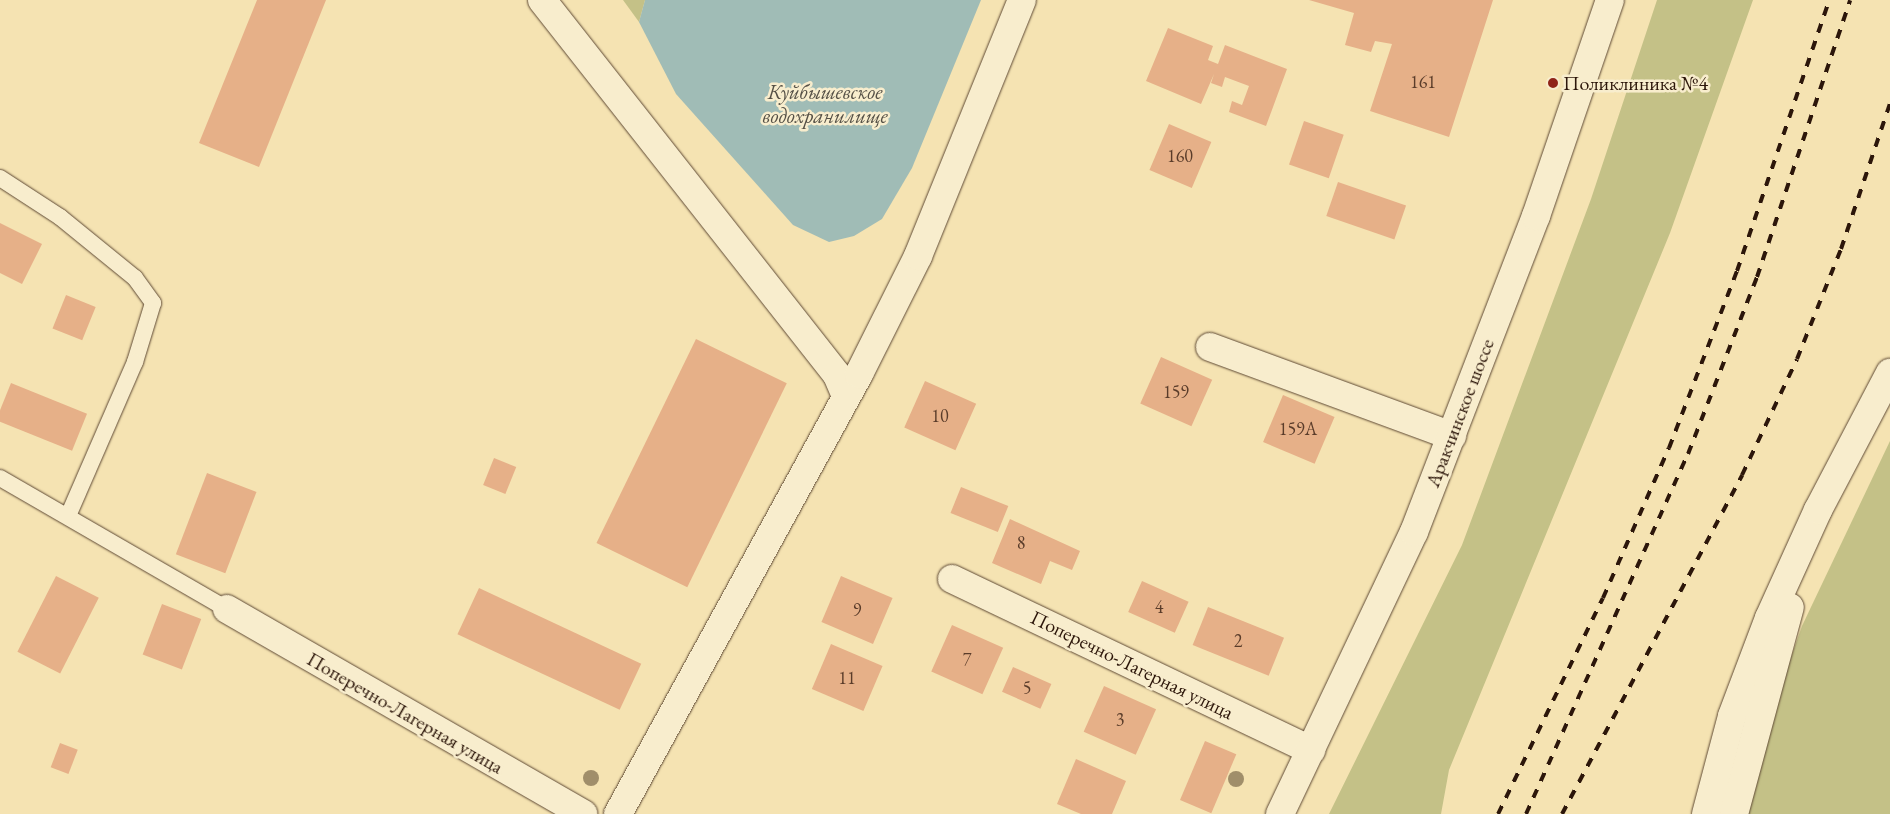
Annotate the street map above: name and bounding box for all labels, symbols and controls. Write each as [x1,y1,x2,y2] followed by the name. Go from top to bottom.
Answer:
[1410,71,1436,93] house number: 161
[1563,71,1708,95] place label: Поликлиника №4
[1547,77,1559,89] marker: Поликлиника №4
[762,79,888,129] water label: Куйбышевское водохранилище
[1167,145,1193,167] house number: 160
[1421,335,1499,491] street label: Аракчинское шоссе
[1163,381,1189,403] house number: 159
[931,405,949,427] house number: 10
[1279,418,1317,440] house number: 159А
[1017,532,1025,554] house number: 8
[1155,596,1163,618] house number: 4
[853,599,861,621] house number: 9
[1027,605,1237,725] street label: Поперечно-Лагерная улица
[1234,630,1242,652] house number: 2
[303,647,507,779] street label: Поперечно-Лагерная улица
[963,649,971,671] house number: 7
[838,667,856,689] house number: 11
[1023,677,1031,699] house number: 5
[1116,709,1124,731] house number: 3

